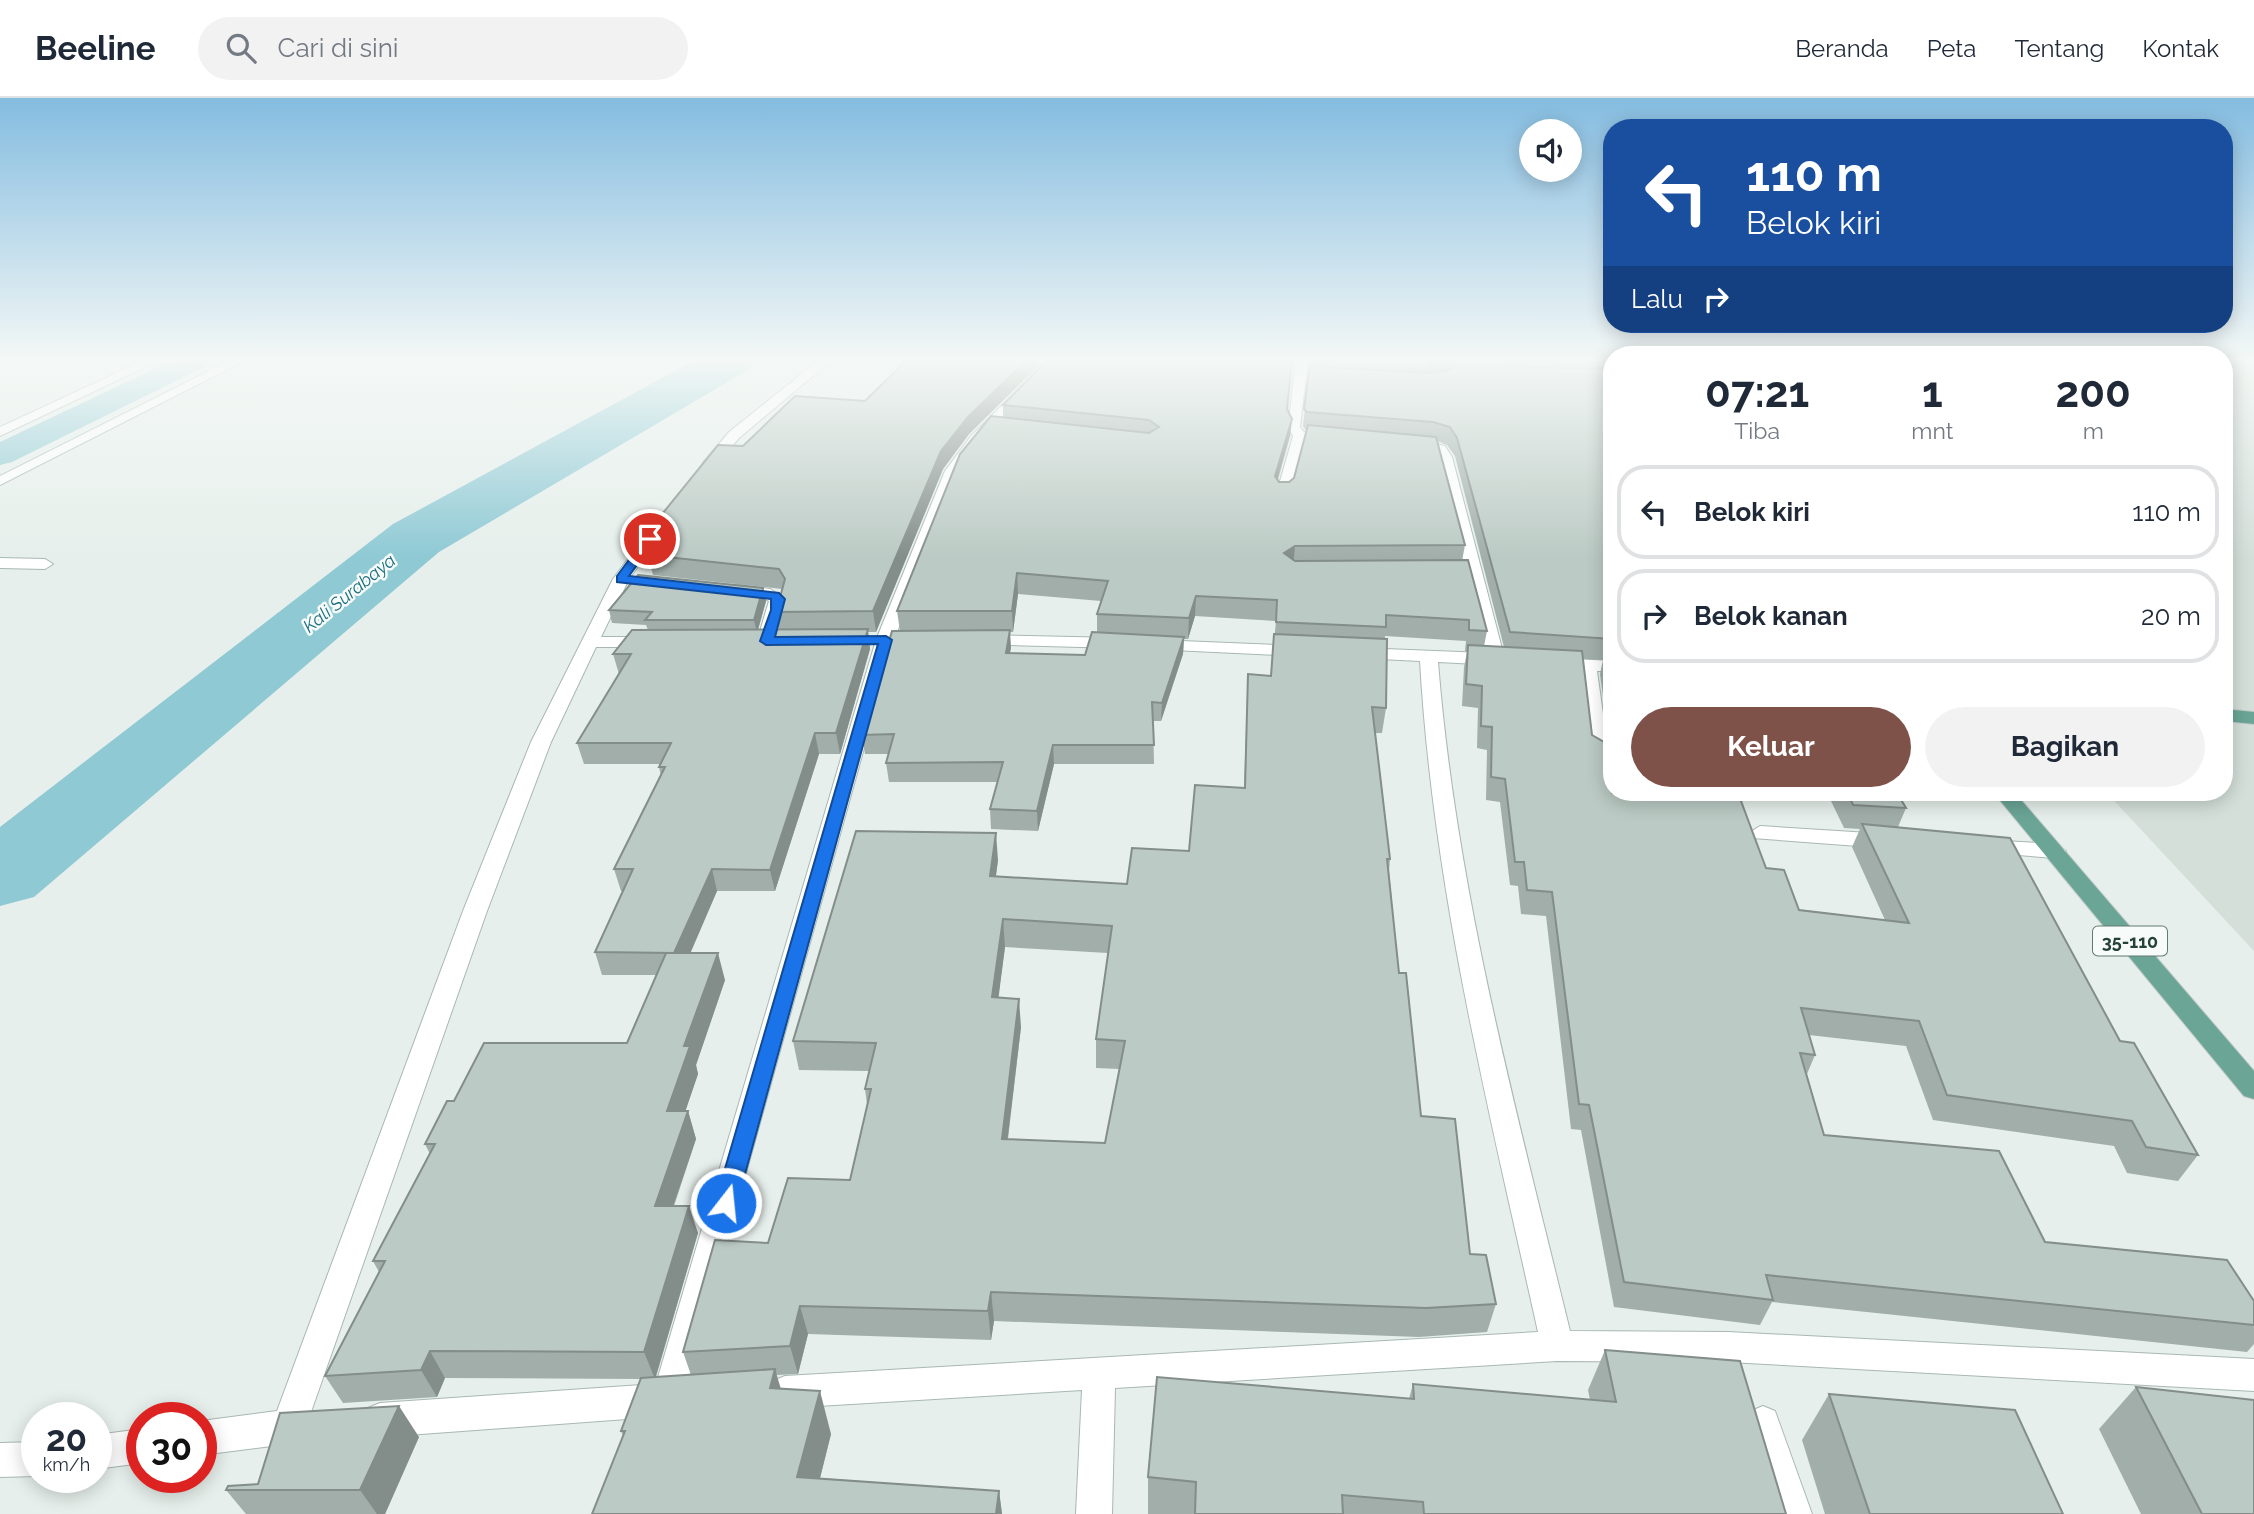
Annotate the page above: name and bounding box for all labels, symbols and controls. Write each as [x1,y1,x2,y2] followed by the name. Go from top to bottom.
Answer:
[198,17,688,80] search box
[35,29,156,68] text: Beeline
[222,29,260,67] icon: search
[278,33,399,63] text: Cari di sini
[1795,34,1889,63] text: Beranda
[1927,34,1976,63] text: Peta
[2014,34,2104,63] text: Tentang
[2142,34,2219,63] text: Kontak
[1519,119,1582,182] map controls
[1519,119,1582,182] button: sound
[1746,145,1882,202] text: 110 m
[1631,147,1722,238] icon: left
[1746,204,1881,241] text: Belok kiri
[1697,280,1735,318] icon: right
[1631,284,1683,314] text: Lalu
[1705,368,1809,417] text: 07:21
[1922,368,1943,417] text: 1
[2056,368,2131,417] text: 200
[1734,417,1780,444] text: Tiba
[1911,417,1954,444] text: mnt
[2083,417,2104,444] text: m
[1635,493,1673,531] icon: left
[1694,497,1810,527] text: Belok kiri
[2132,497,2201,527] text: 110 m
[620,509,680,569] pin
[631,520,669,558] icon: arrive
[299,549,400,637] water label: Kali Surabaya
[1635,597,1673,635] icon: right
[1694,601,1848,631] text: Belok kanan
[2141,601,2201,631] text: 20 m
[1631,707,1911,787] button: Keluar
[1925,707,2205,787] button: Bagikan
[2093,926,2167,956] road number: 35-110
[689,1166,763,1240] position arrow
[126,1402,217,1493] speed limit sign: 30
[46,1418,87,1459] text: 20
[43,1454,90,1475] text: km/h

